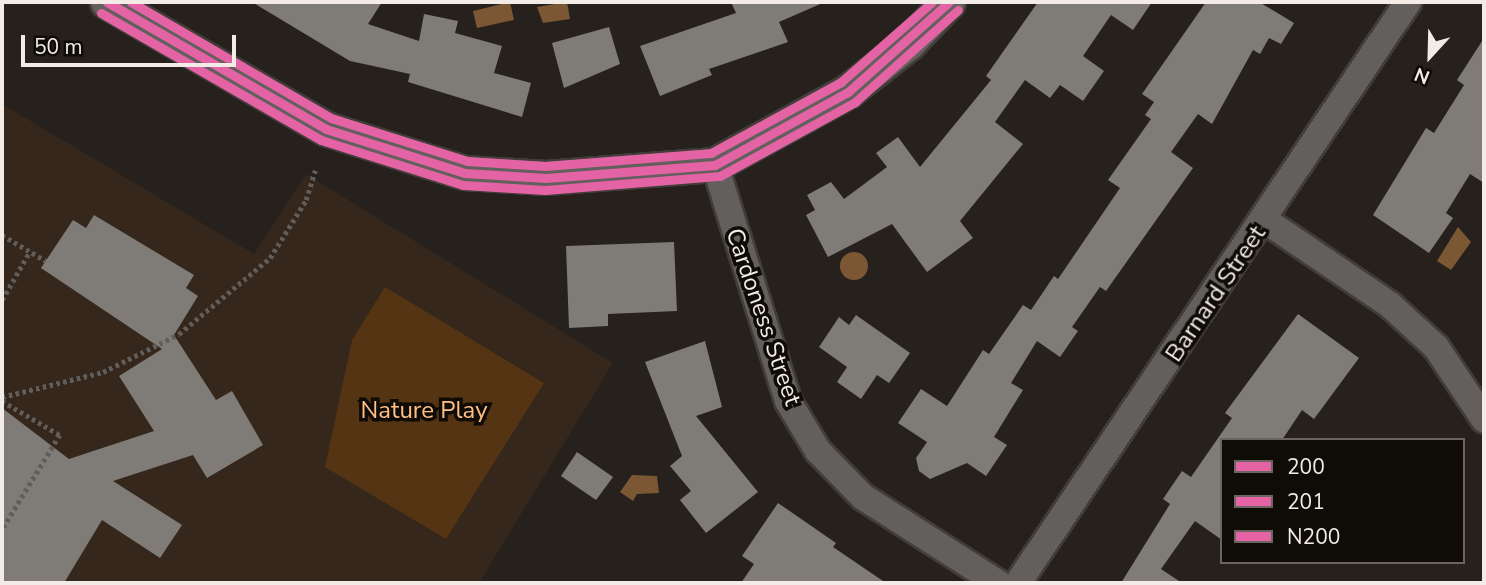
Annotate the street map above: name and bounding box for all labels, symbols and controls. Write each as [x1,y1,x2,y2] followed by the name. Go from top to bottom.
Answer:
[24,21,240,65] scale bar
[1395,21,1465,91] north arrow
[34,33,83,61] text: 50 m
[1411,61,1434,90] text: N
[1160,220,1272,368] street label: Barnard Street
[719,225,807,409] street label: Cardoness Street
[361,397,487,425] park label: Nature Play
[1220,438,1465,564] legend
[1287,453,1325,481] text: 200
[1287,488,1325,516] text: 201
[1287,523,1340,551] text: N200

